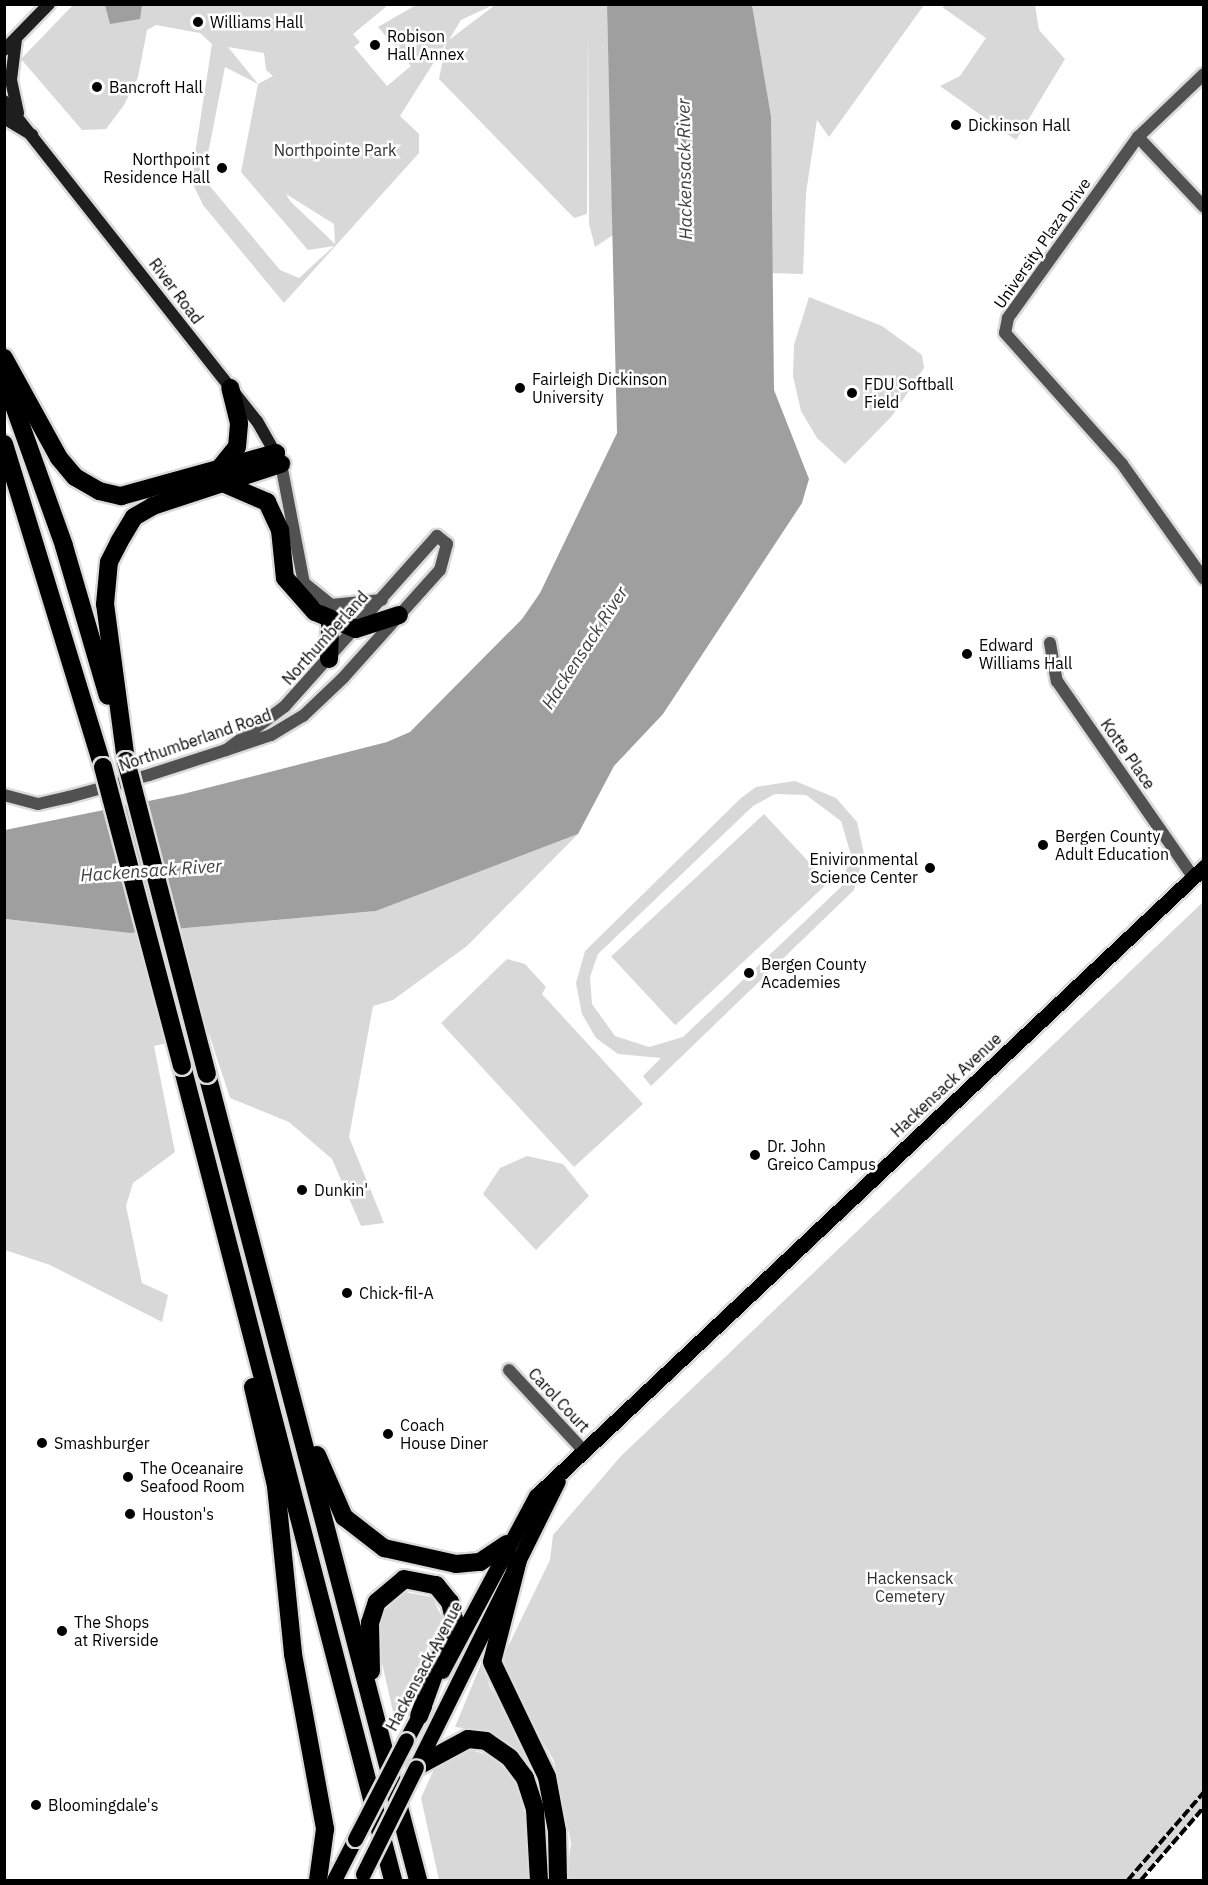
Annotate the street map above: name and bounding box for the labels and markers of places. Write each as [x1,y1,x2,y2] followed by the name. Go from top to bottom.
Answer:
[210,12,303,32] place label: Williams Hall
[191,15,205,29] marker: Williams Hall
[387,26,464,64] place label: Robison Hall Annex
[368,38,382,52] marker: Robison Hall Annex
[109,77,203,97] place label: Bancroft Hall
[90,80,104,94] marker: Bancroft Hall
[968,115,1070,135] place label: Dickinson Hall
[949,118,963,132] marker: Dickinson Hall
[103,149,210,187] place label: Northpoint Residence Hall
[215,161,229,175] marker: Northpoint Residence Hall
[532,369,667,407] place label: Fairleigh Dickinson University
[864,374,954,412] place label: FDU Softball Field
[513,381,527,395] marker: Fairleigh Dickinson University
[845,386,859,400] marker: FDU Softball Field
[979,635,1072,673] place label: Edward Williams Hall
[960,647,974,661] marker: Edward Williams Hall
[1055,826,1169,864] place label: Bergen County Adult Education
[1036,838,1050,852] marker: Bergen County Adult Education
[810,849,918,887] place label: Enivironmental Science Center
[923,861,937,875] marker: Enivironmental Science Center
[761,954,866,992] place label: Bergen County Academies
[742,966,756,980] marker: Bergen County Academies
[767,1136,876,1174] place label: Dr. John Greico Campus
[748,1148,762,1162] marker: Dr. John Greico Campus
[314,1180,368,1200] place label: Dunkin'
[295,1183,309,1197] marker: Dunkin'
[359,1283,434,1303] place label: Chick-fil-A
[340,1286,354,1300] marker: Chick-fil-A
[400,1415,488,1453] place label: Coach House Diner
[381,1427,395,1441] marker: Coach House Diner
[54,1433,150,1453] place label: Smashburger
[35,1436,49,1450] marker: Smashburger
[140,1458,245,1496] place label: The Oceanaire Seafood Room
[121,1470,135,1484] marker: The Oceanaire Seafood Room
[142,1504,214,1524] place label: Houston's
[123,1507,137,1521] marker: Houston's
[74,1612,158,1650] place label: The Shops at Riverside
[55,1624,69,1638] marker: The Shops at Riverside
[48,1795,158,1815] place label: Bloomingdale's
[29,1798,43,1812] marker: Bloomingdale's

